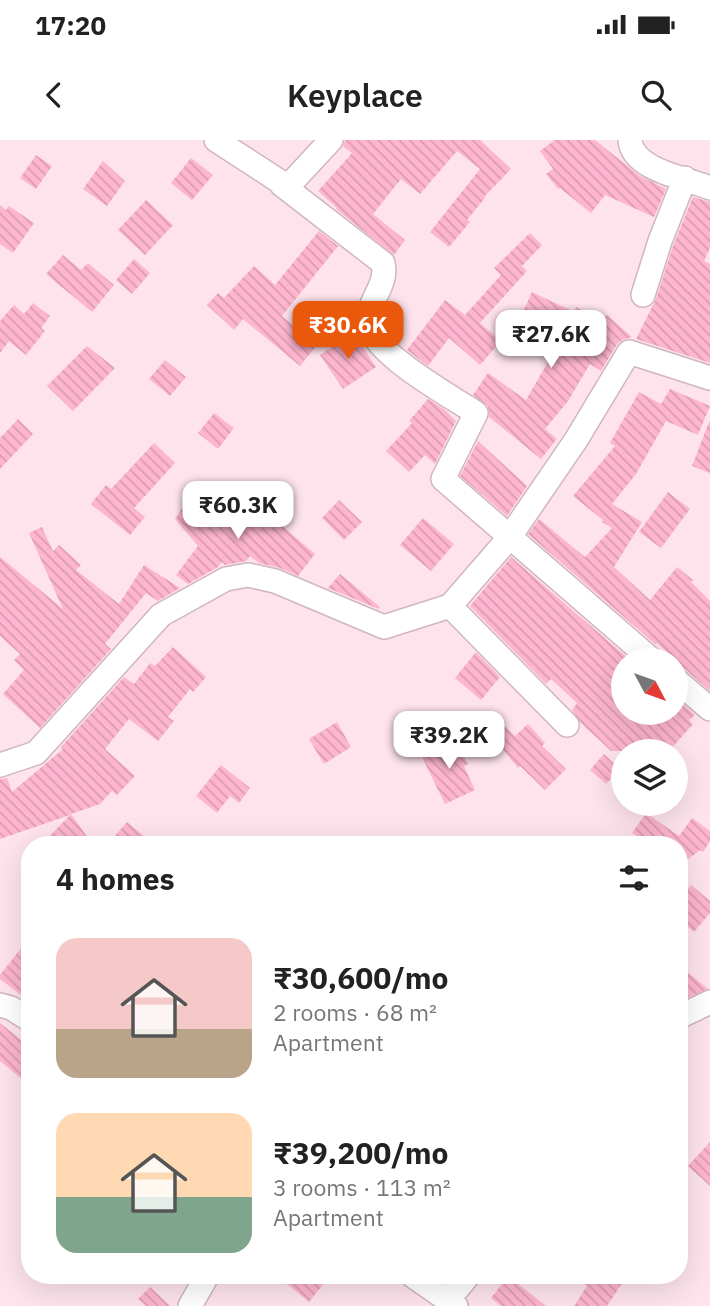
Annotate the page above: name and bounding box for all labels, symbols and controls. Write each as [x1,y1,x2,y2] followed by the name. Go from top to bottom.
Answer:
[35,8,106,42] text: 17:20
[287,74,423,116] text: Keyplace
[35,76,73,114] icon: back
[637,76,675,114] icon: search
[291,302,405,361] pin: ₹30.6K
[308,309,388,339] text: ₹30.6K
[494,310,608,370] pin: ₹27.6K
[511,318,591,348] text: ₹27.6K
[181,482,295,541] pin: ₹60.3K
[198,489,278,519] text: ₹60.3K
[611,648,688,724] north arrow
[611,648,688,816] map controls
[392,712,506,771] pin: ₹39.2K
[409,719,489,749] text: ₹39.2K
[611,739,688,816] button: layers
[56,859,175,898] text: 4 homes
[615,859,653,897] icon: filters
[273,958,448,997] text: ₹30,600/mo
[112,966,196,1050] icon: home
[273,997,437,1027] text: 2 rooms · 68 m²
[273,1027,384,1057] text: Apartment
[273,1133,448,1172] text: ₹39,200/mo
[112,1141,196,1225] icon: home
[273,1172,451,1202] text: 3 rooms · 113 m²
[273,1202,384,1232] text: Apartment

